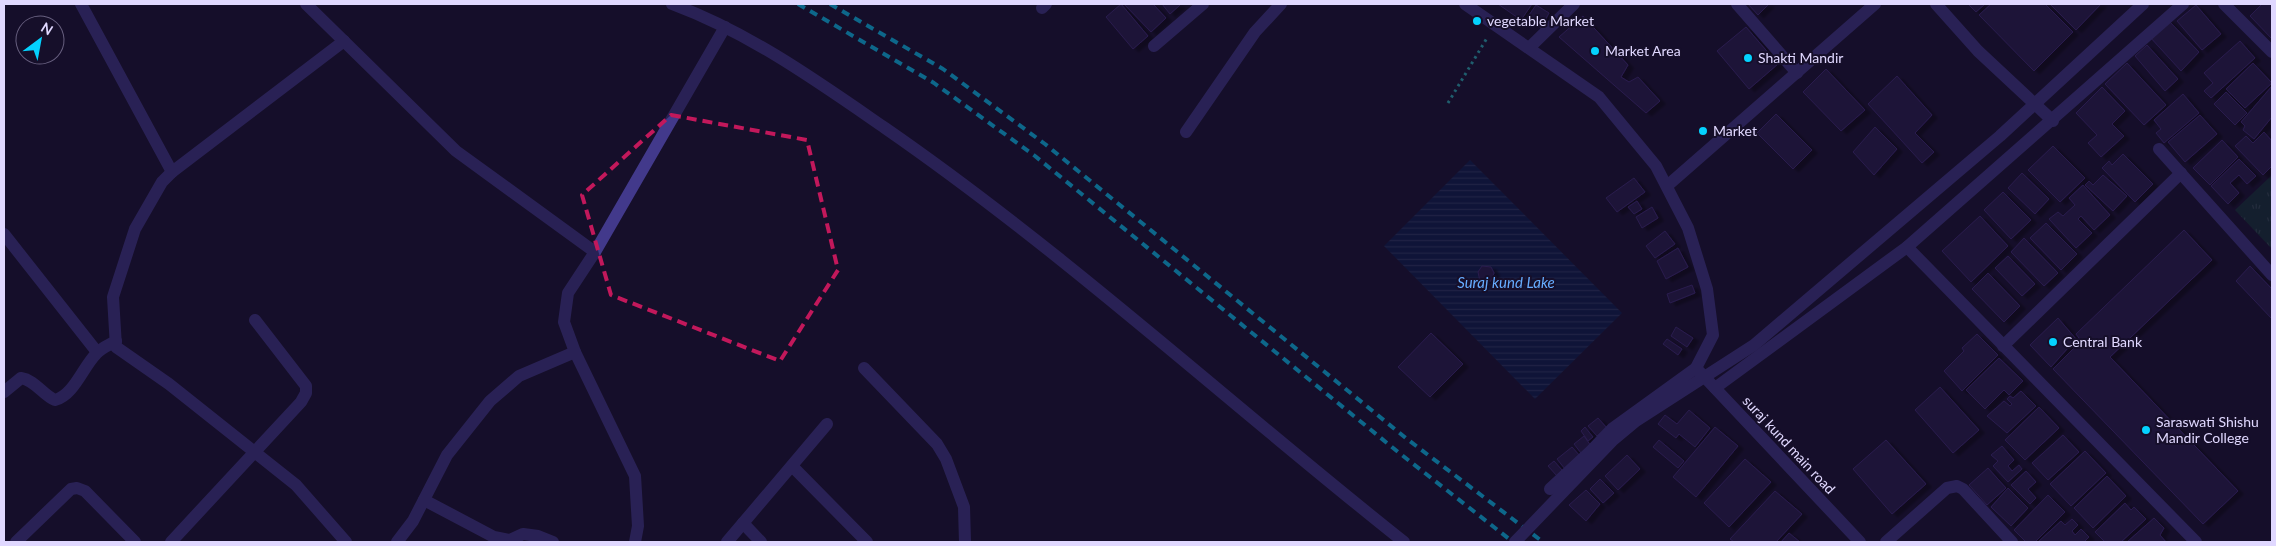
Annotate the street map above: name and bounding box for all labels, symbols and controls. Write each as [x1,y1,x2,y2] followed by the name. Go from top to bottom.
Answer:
[1487,12,1594,29] place label: vegetable Market
[15,15,65,65] north arrow
[1471,15,1483,27] marker: vegetable Market
[38,18,56,39] text: N
[1605,42,1681,59] place label: Market Area
[1589,45,1601,57] marker: Market Area
[1758,49,1843,66] place label: Shakti Mandir
[1742,52,1754,64] marker: Shakti Mandir
[1713,122,1757,139] place label: Market
[1697,125,1709,137] marker: Market
[1457,273,1555,291] water label: Suraj kund Lake
[2063,333,2143,350] place label: Central Bank
[2047,336,2059,348] marker: Central Bank
[1740,392,1839,497] street label: suraj kund main road
[2156,413,2259,446] place label: Saraswati Shishu Mandir College
[2140,424,2152,436] marker: Saraswati Shishu Mandir College

